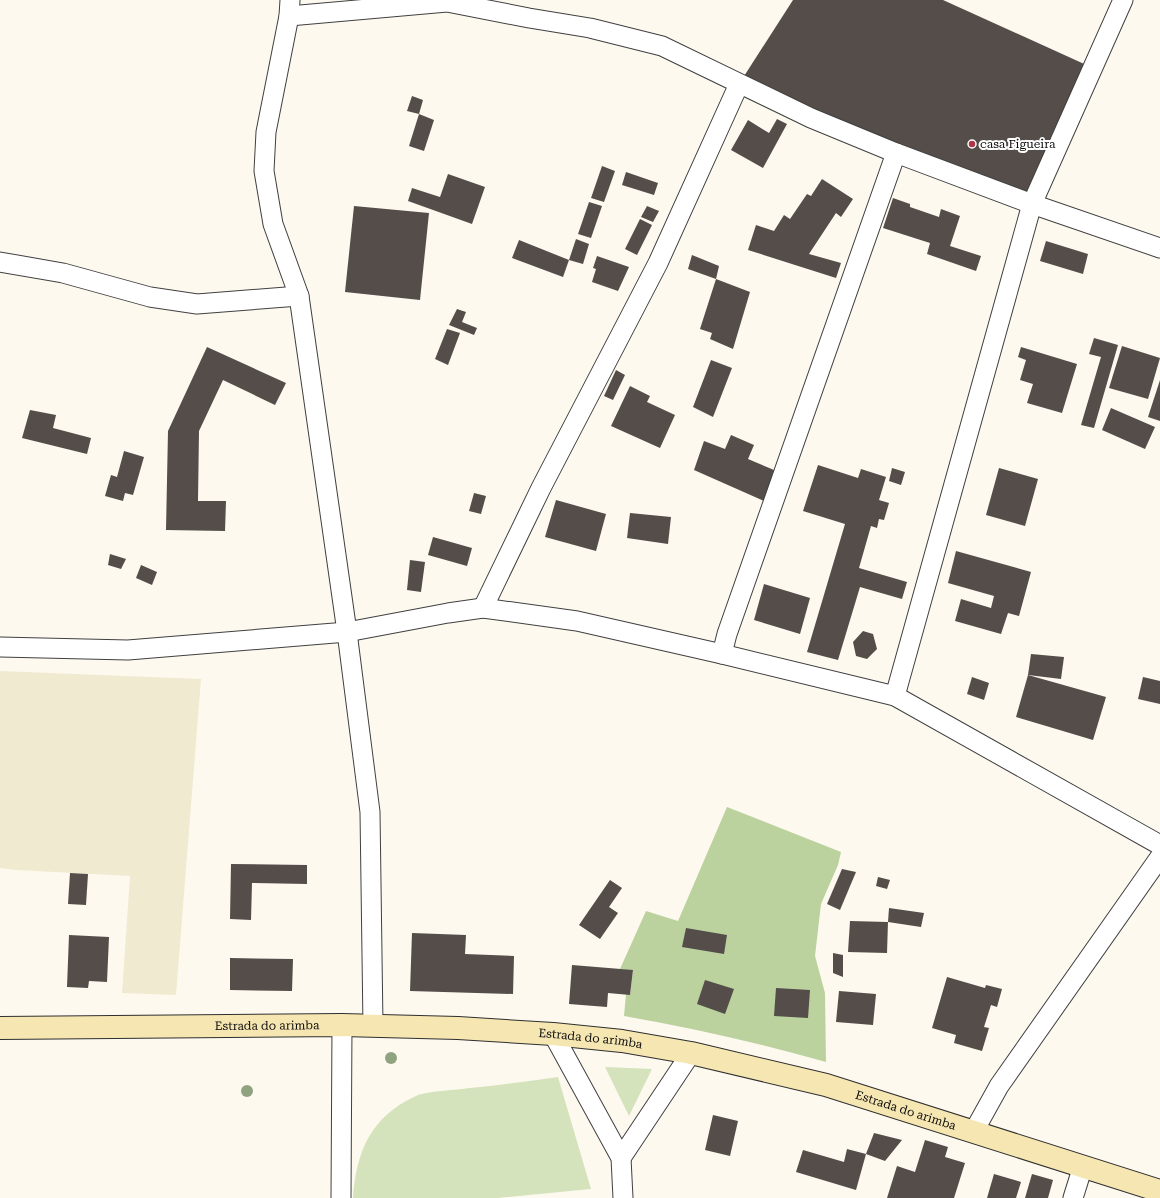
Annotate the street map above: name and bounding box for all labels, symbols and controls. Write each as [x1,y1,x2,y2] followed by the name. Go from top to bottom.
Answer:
[980,137,1056,151] place label: casa Figueira
[967,139,977,149] marker: casa Figueira
[215,1018,320,1033] street label: Estrada do arimba
[538,1026,644,1052] street label: Estrada do arimba
[854,1088,958,1133] street label: Estrada do arimba

